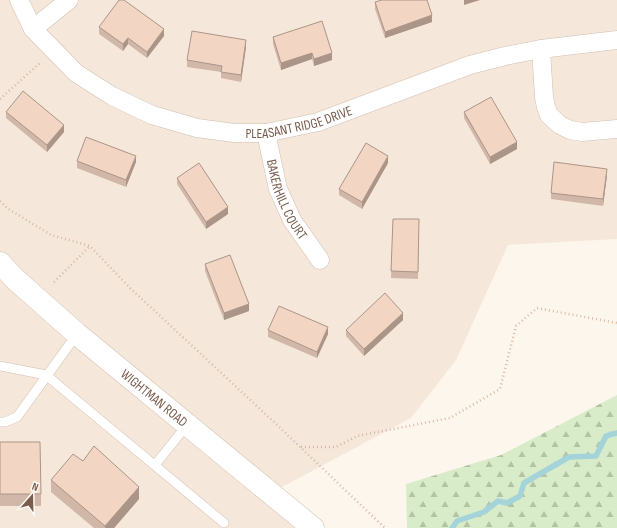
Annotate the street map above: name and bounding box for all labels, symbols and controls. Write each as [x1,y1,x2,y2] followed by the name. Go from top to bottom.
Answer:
[245,102,355,142] street label: PLEASANT RIDGE DRIVE
[263,158,311,243] street label: BAKERHILL COURT
[117,366,191,431] street label: WIGHTMAN ROAD
[12,476,52,516] north arrow
[30,480,40,494] text: N

